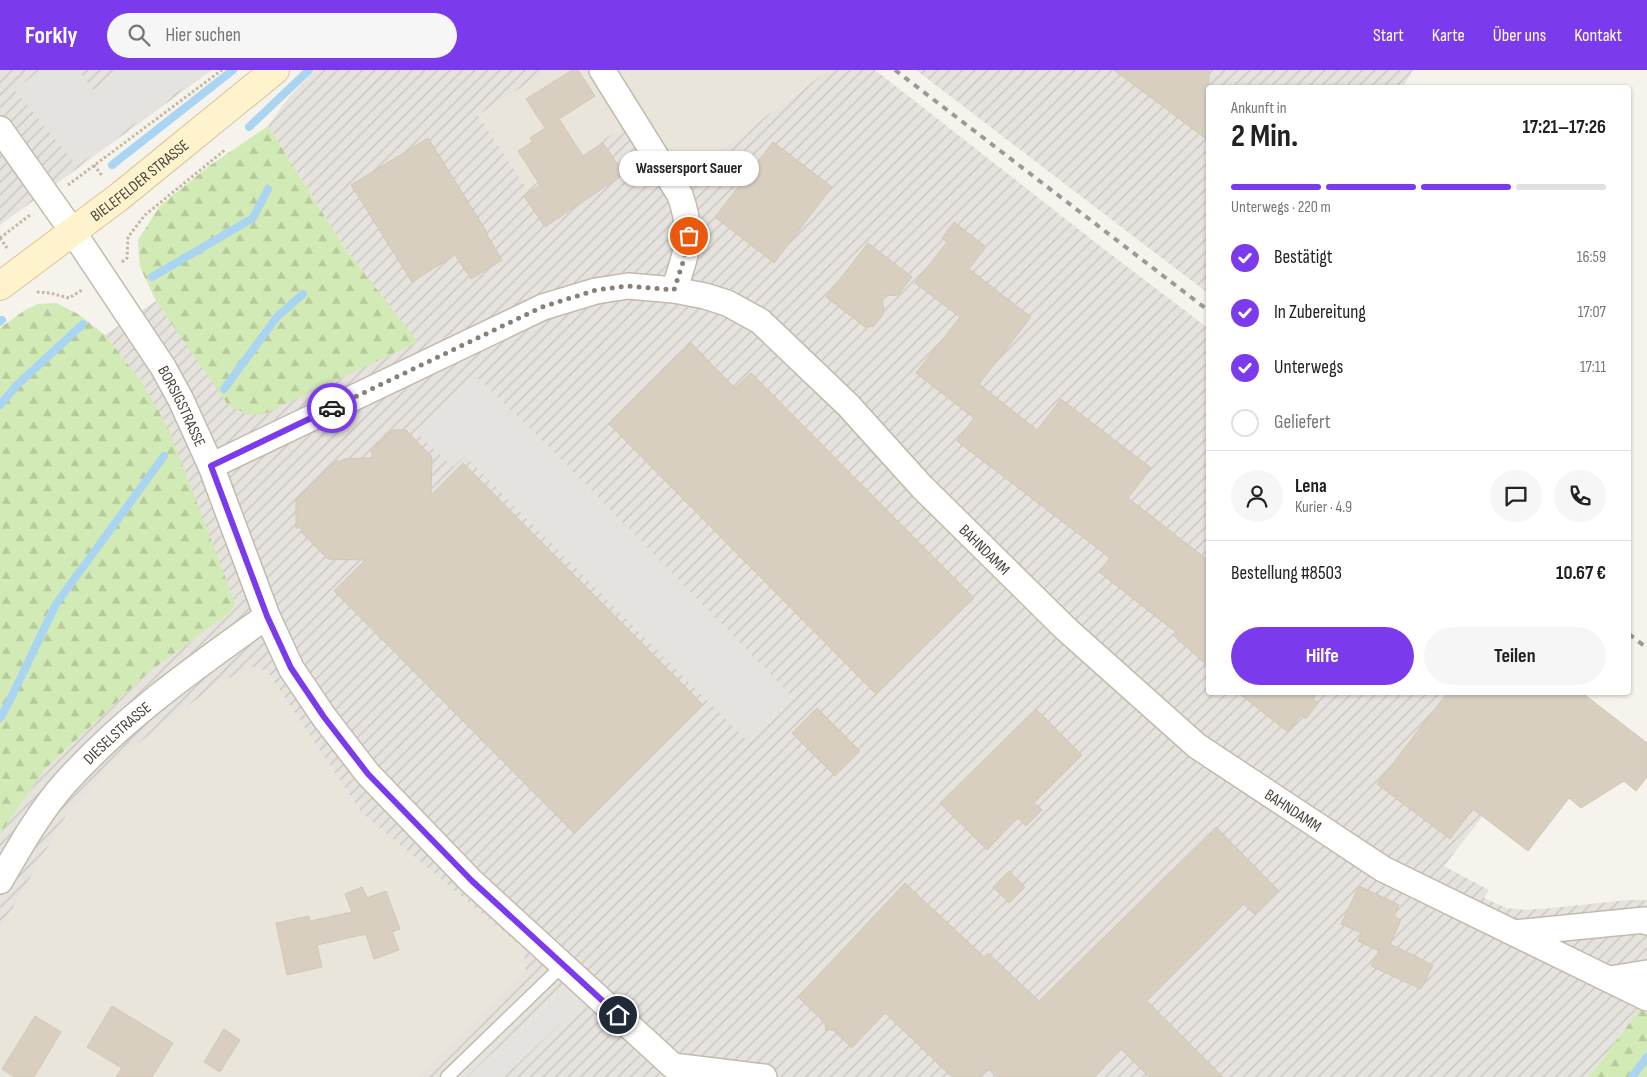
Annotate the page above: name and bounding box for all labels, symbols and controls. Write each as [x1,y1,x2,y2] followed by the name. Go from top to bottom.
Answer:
[107,13,457,58] search box
[25,21,77,50] text: Forkly
[125,21,153,49] icon: search
[165,24,241,47] text: Hier suchen
[1373,25,1404,46] text: Start
[1432,25,1465,46] text: Karte
[1493,25,1546,46] text: Über uns
[1574,25,1622,46] text: Kontakt
[1231,99,1287,118] text: Ankunft in
[1522,116,1606,139] text: 17:21–17:26
[1231,117,1298,156] text: 2 Min.
[87,136,193,226] street label: BIELEFELDER STRASSE
[619,151,759,186] callout: Wassersport Sauer
[636,159,742,178] text: Wassersport Sauer
[1231,198,1331,217] text: Unterwegs · 220 m
[668,215,710,257] pin
[675,222,703,250] icon: bag
[1231,244,1259,272] icon: check
[1274,246,1333,269] text: Bestätigt
[1577,248,1606,267] text: 16:59
[1231,299,1259,327] icon: check
[1274,301,1366,324] text: In Zubereitung
[1578,303,1606,322] text: 17:07
[1231,354,1259,382] icon: check
[1274,356,1343,379] text: Unterwegs
[1580,358,1606,377] text: 17:11
[153,363,209,450] street label: BORSIGSTRASSE
[307,383,357,433] courier
[318,394,346,422] icon: car
[1274,411,1330,434] text: Geliefert
[1231,470,1283,522] button: person
[1490,470,1542,522] button: chat
[1554,470,1606,522] button: phone
[1295,475,1327,498] text: Lena
[1295,498,1352,517] text: Kurier · 4.9
[955,521,1013,579] street label: BAHNDAMM
[1231,562,1342,585] text: Bestellung #8503
[1556,562,1606,585] text: 10.67 €
[1231,627,1414,685] button: Hilfe
[1424,627,1606,685] button: Teilen
[80,698,155,769] street label: DIESELSTRASSE
[1261,786,1325,837] street label: BAHNDAMM
[597,994,639,1036] pin
[604,1001,632,1029] icon: home

